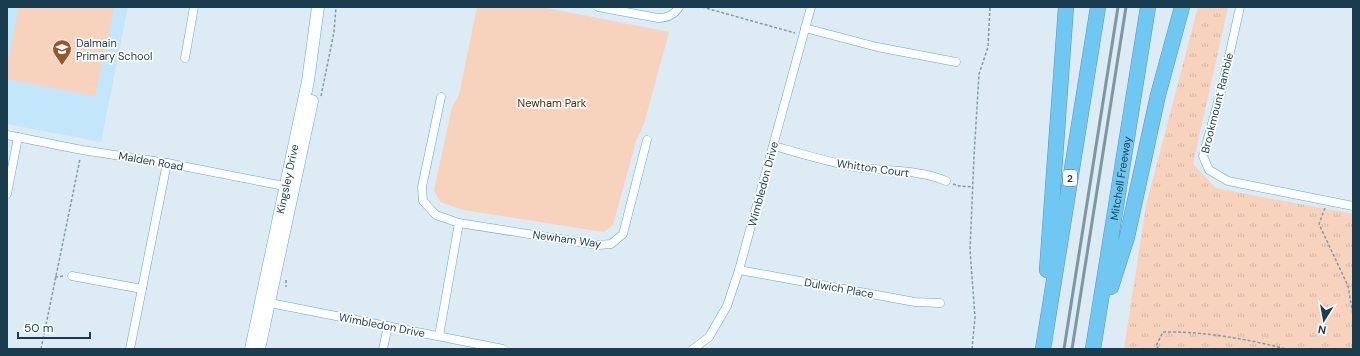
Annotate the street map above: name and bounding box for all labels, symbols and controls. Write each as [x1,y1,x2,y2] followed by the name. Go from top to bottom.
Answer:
[76,36,152,63] place label: Dalmain Primary School
[51,38,73,66] school or university icon: Dalmain Primary School
[1198,51,1236,155] street label: Brookmount Ramble
[518,96,587,110] park label: Newham Park
[1107,135,1134,221] street label: Mitchell Freeway
[745,140,781,228] street label: Wimbledon Drive
[273,143,301,215] street label: Kingsley Drive
[117,148,185,174] street label: Malden Road
[836,156,910,180] street label: Whitton Court
[1063,170,1077,186] road number: 2
[532,227,602,251] street label: Newham Way
[803,275,875,301] street label: Dulwich Place
[1304,300,1344,340] north arrow
[338,310,426,340] street label: Wimbledon Drive
[18,314,90,340] scale bar
[24,320,53,336] text: 50 m
[1317,322,1327,337] text: N

